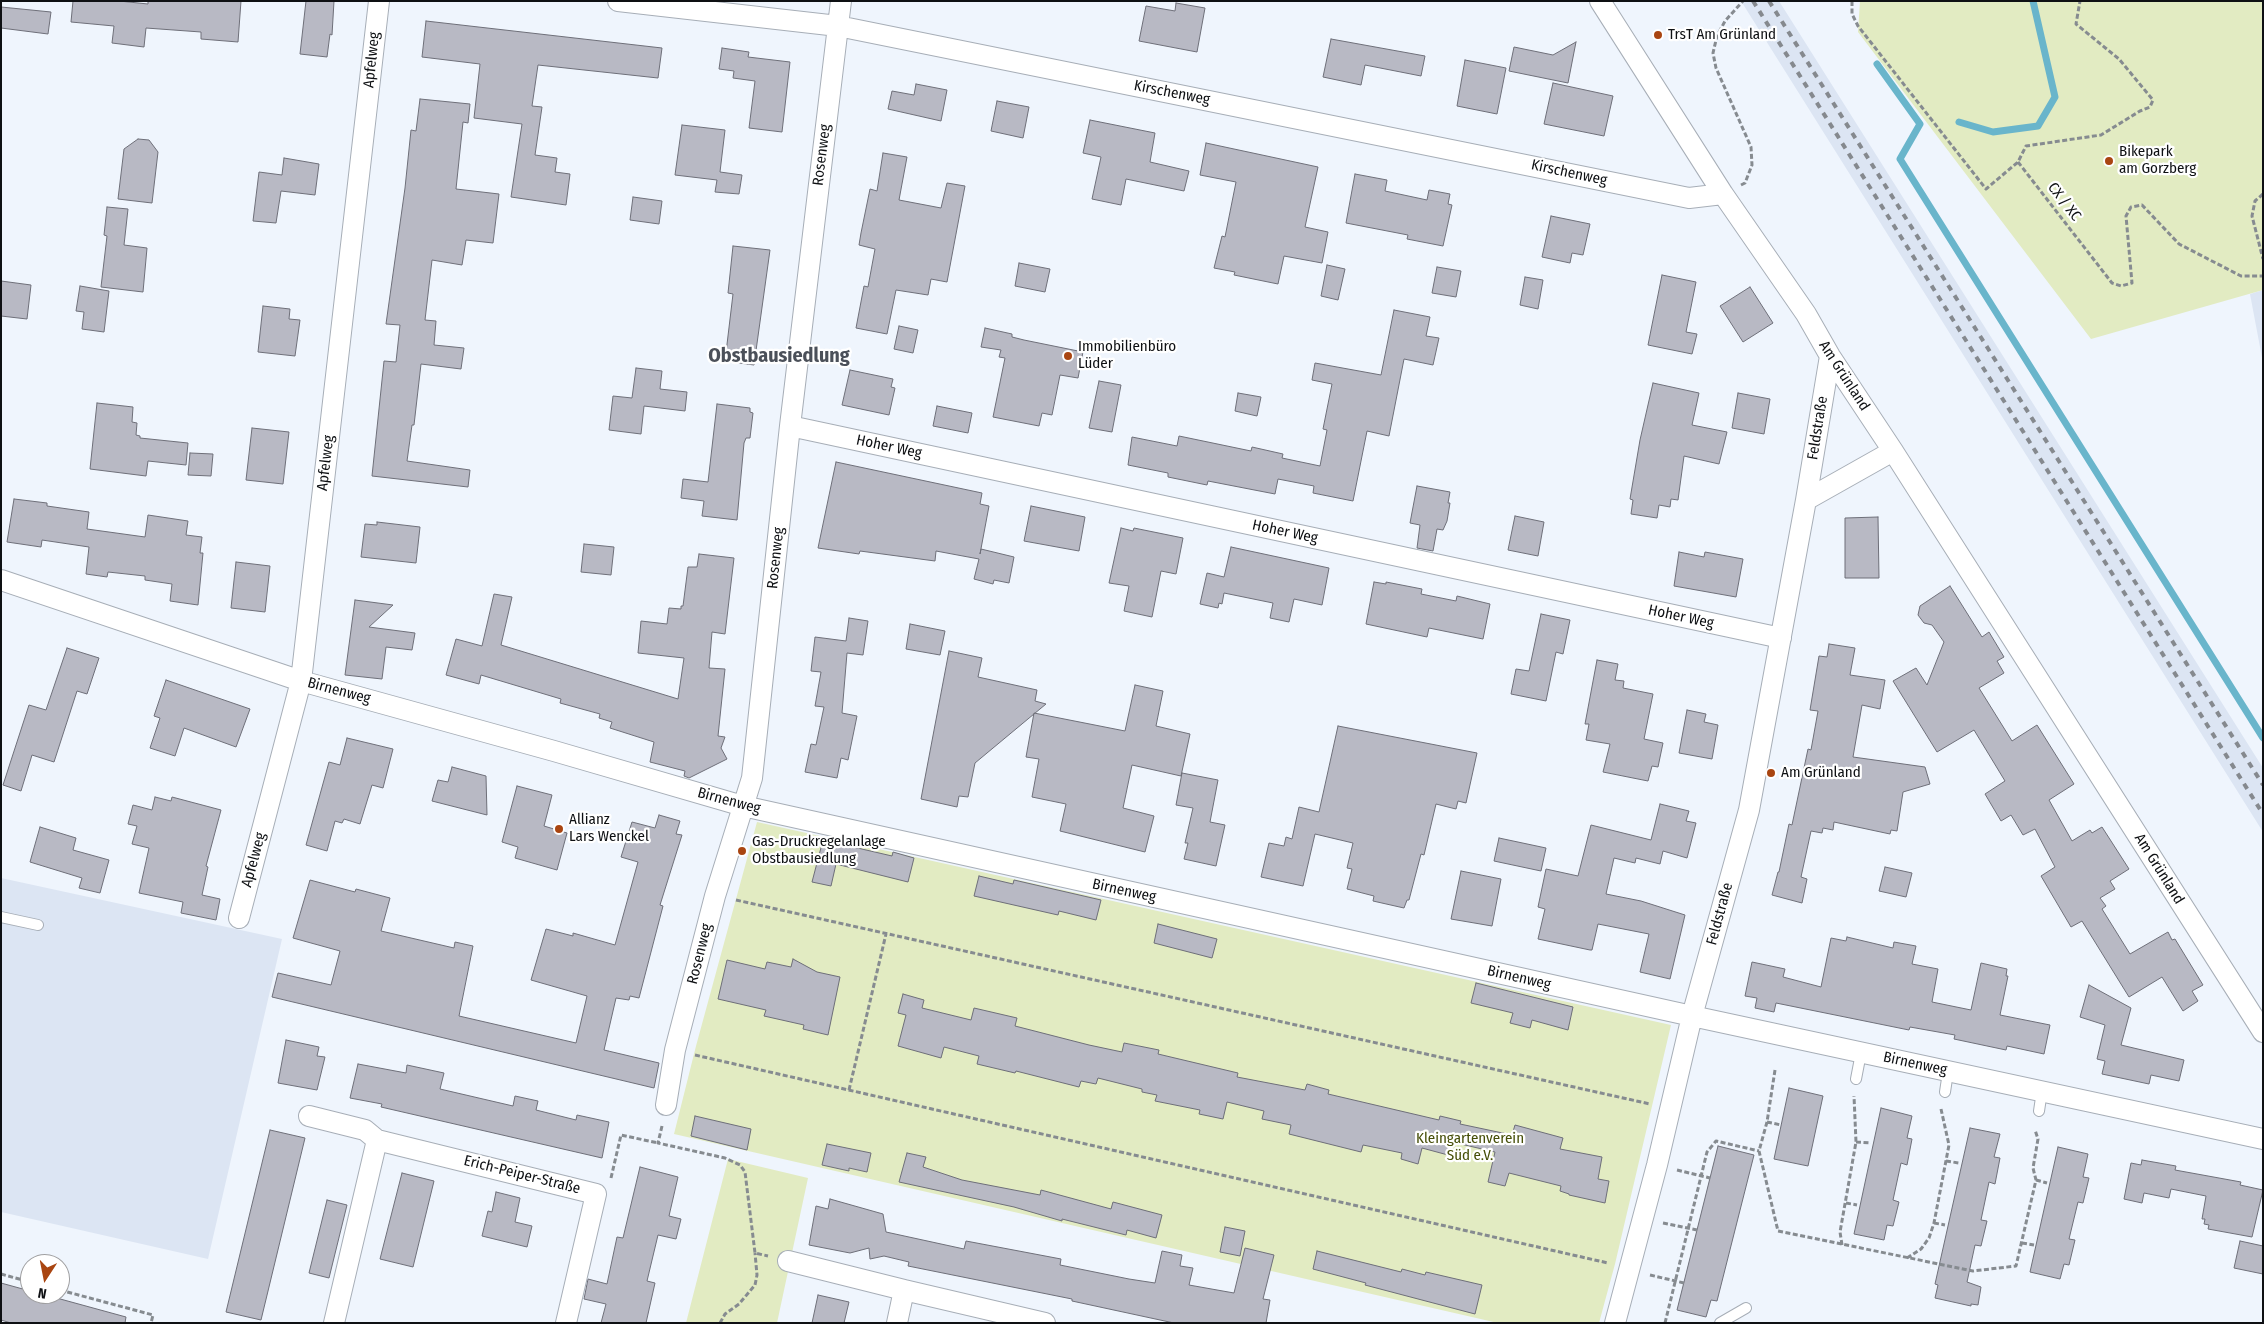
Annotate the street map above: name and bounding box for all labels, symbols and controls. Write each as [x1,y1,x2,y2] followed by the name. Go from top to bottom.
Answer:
[1668,26,1776,44] place label: TrsT Am Grünland
[1652,29,1664,41] marker: TrsT Am Grünland
[360,31,384,89] street label: Apfelweg
[1132,77,1212,109] street label: Kirschenweg
[809,123,835,187] street label: Rosenweg
[2119,143,2196,178] place label: Bikepark am Gorzberg
[2103,155,2115,167] marker: Bikepark am Gorzberg
[1529,156,1609,190] street label: Kirschenweg
[2043,179,2085,225] street label: CX / XC
[1078,338,1176,373] place label: Immobilienbüro Lüder
[1815,338,1873,414] street label: Am Grünland
[708,344,850,368] district label: Obstbausiedlung
[1062,350,1074,362] marker: Immobilienbüro Lüder
[1804,395,1832,461] street label: Feldstraße
[855,431,923,463] street label: Hoher Weg
[314,434,338,492] street label: Apfelweg
[1251,516,1319,548] street label: Hoher Weg
[764,526,788,590] street label: Rosenweg
[1647,601,1715,633] street label: Hoher Weg
[305,674,373,708] street label: Birnenweg
[1781,764,1861,782] place label: Am Grünland
[1765,767,1777,779] marker: Am Grünland
[695,784,763,818] street label: Birnenweg
[569,811,649,846] place label: Allianz Lars Wenckel
[553,823,565,835] marker: Allianz Lars Wenckel
[2130,830,2188,908] street label: Am Grünland
[238,831,270,889] street label: Apfelweg
[752,833,886,868] place label: Gas-Druckregelanlage Obstbausiedlung
[736,845,748,857] marker: Gas-Druckregelanlage Obstbausiedlung
[1090,875,1158,907] street label: Birnenweg
[1703,881,1737,947] street label: Feldstraße
[684,922,716,986] street label: Rosenweg
[1485,962,1553,994] street label: Birnenweg
[1881,1048,1949,1080] street label: Birnenweg
[1416,1130,1524,1165] park label: Kleingartenverein Süd e.V.
[462,1152,582,1198] street label: Erich-Peiper-Straße
[20,1254,70,1304] north arrow
[37,1284,48,1302] text: N

